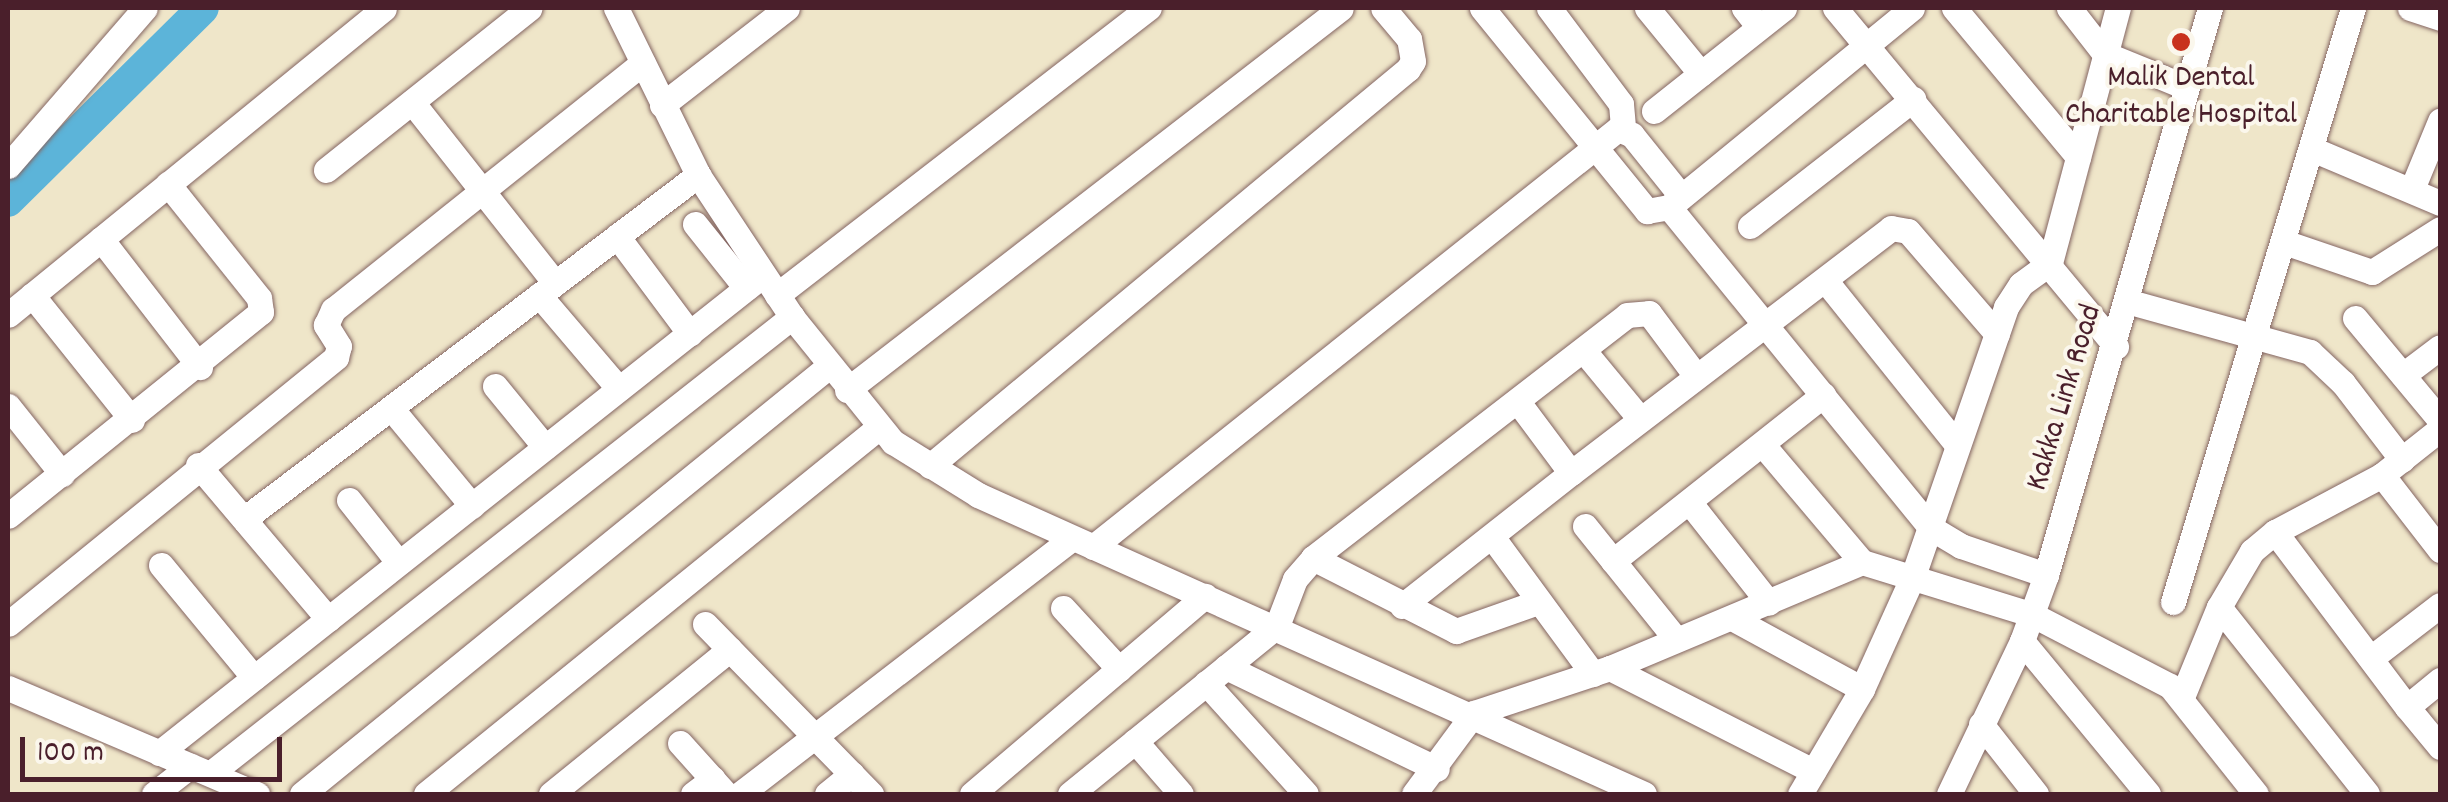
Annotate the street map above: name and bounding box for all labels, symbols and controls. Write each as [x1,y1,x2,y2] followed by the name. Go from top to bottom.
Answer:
[2168,29,2194,55] marker: Malik Dental Charitable Hospital
[2065,61,2297,136] place label: Malik Dental Charitable Hospital
[2020,300,2112,496] street label: Kakka Link Road
[25,717,288,779] scale bar
[37,733,104,776] text: 100 m

